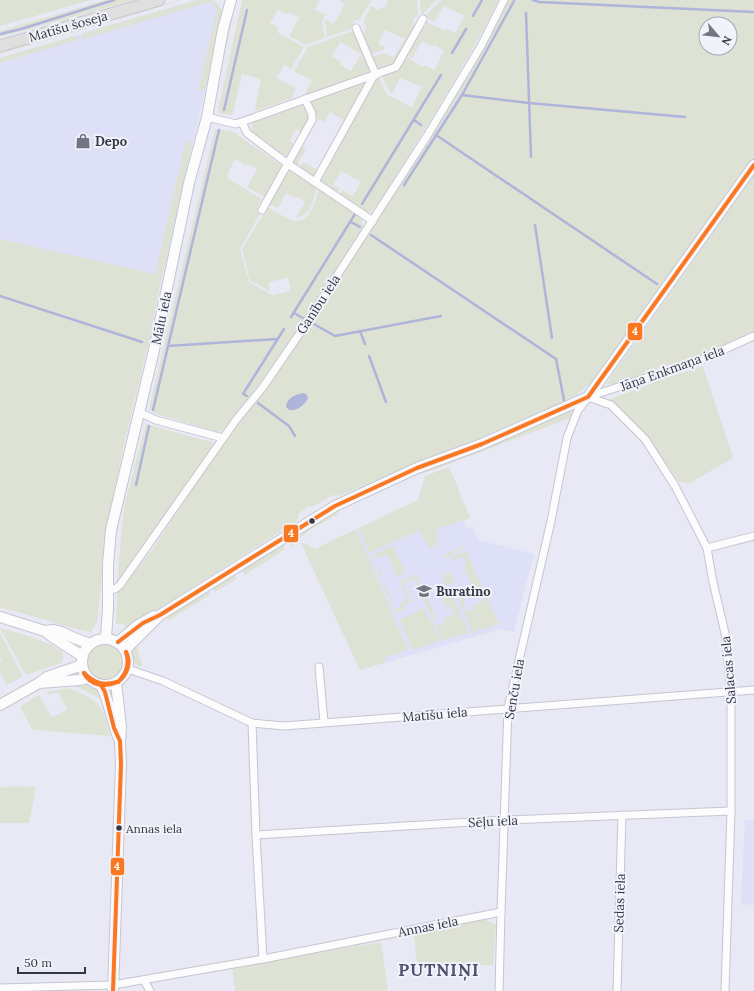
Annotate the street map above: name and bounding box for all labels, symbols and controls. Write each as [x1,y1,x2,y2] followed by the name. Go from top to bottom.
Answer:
[27,7,110,46] street label: Matīšu šoseja
[698,16,738,56] north arrow
[718,34,735,48] text: N
[74,132,92,150] shop icon: Depo
[95,133,127,150] place label: Depo
[293,271,344,337] street label: Ganību iela
[148,289,176,346] street label: Mālu iela
[627,322,643,341] line badge: 4
[632,324,638,338] text: 4
[617,342,727,396] street label: Jāņa Enkmaņa iela
[307,516,317,526] unlabelled marker
[283,524,299,543] line badge: 4
[288,526,294,540] text: 4
[415,582,433,600] school or university icon: Buratino
[436,583,491,600] place label: Buratino
[717,635,740,705] street label: Salacas iela
[501,657,528,721] street label: Senču iela
[402,703,469,726] street label: Matīšu iela
[468,812,519,831] street label: Sēļu iela
[125,821,182,836] place label: Annas iela
[114,823,124,833] marker: Annas iela
[110,857,125,876] line badge: 4
[114,859,120,873] text: 4
[610,873,629,933] street label: Sedas iela
[396,912,460,941] street label: Annas iela
[18,949,85,975] scale bar
[24,955,52,970] text: 50 m
[398,959,480,981] district label: PUTNIŅI

